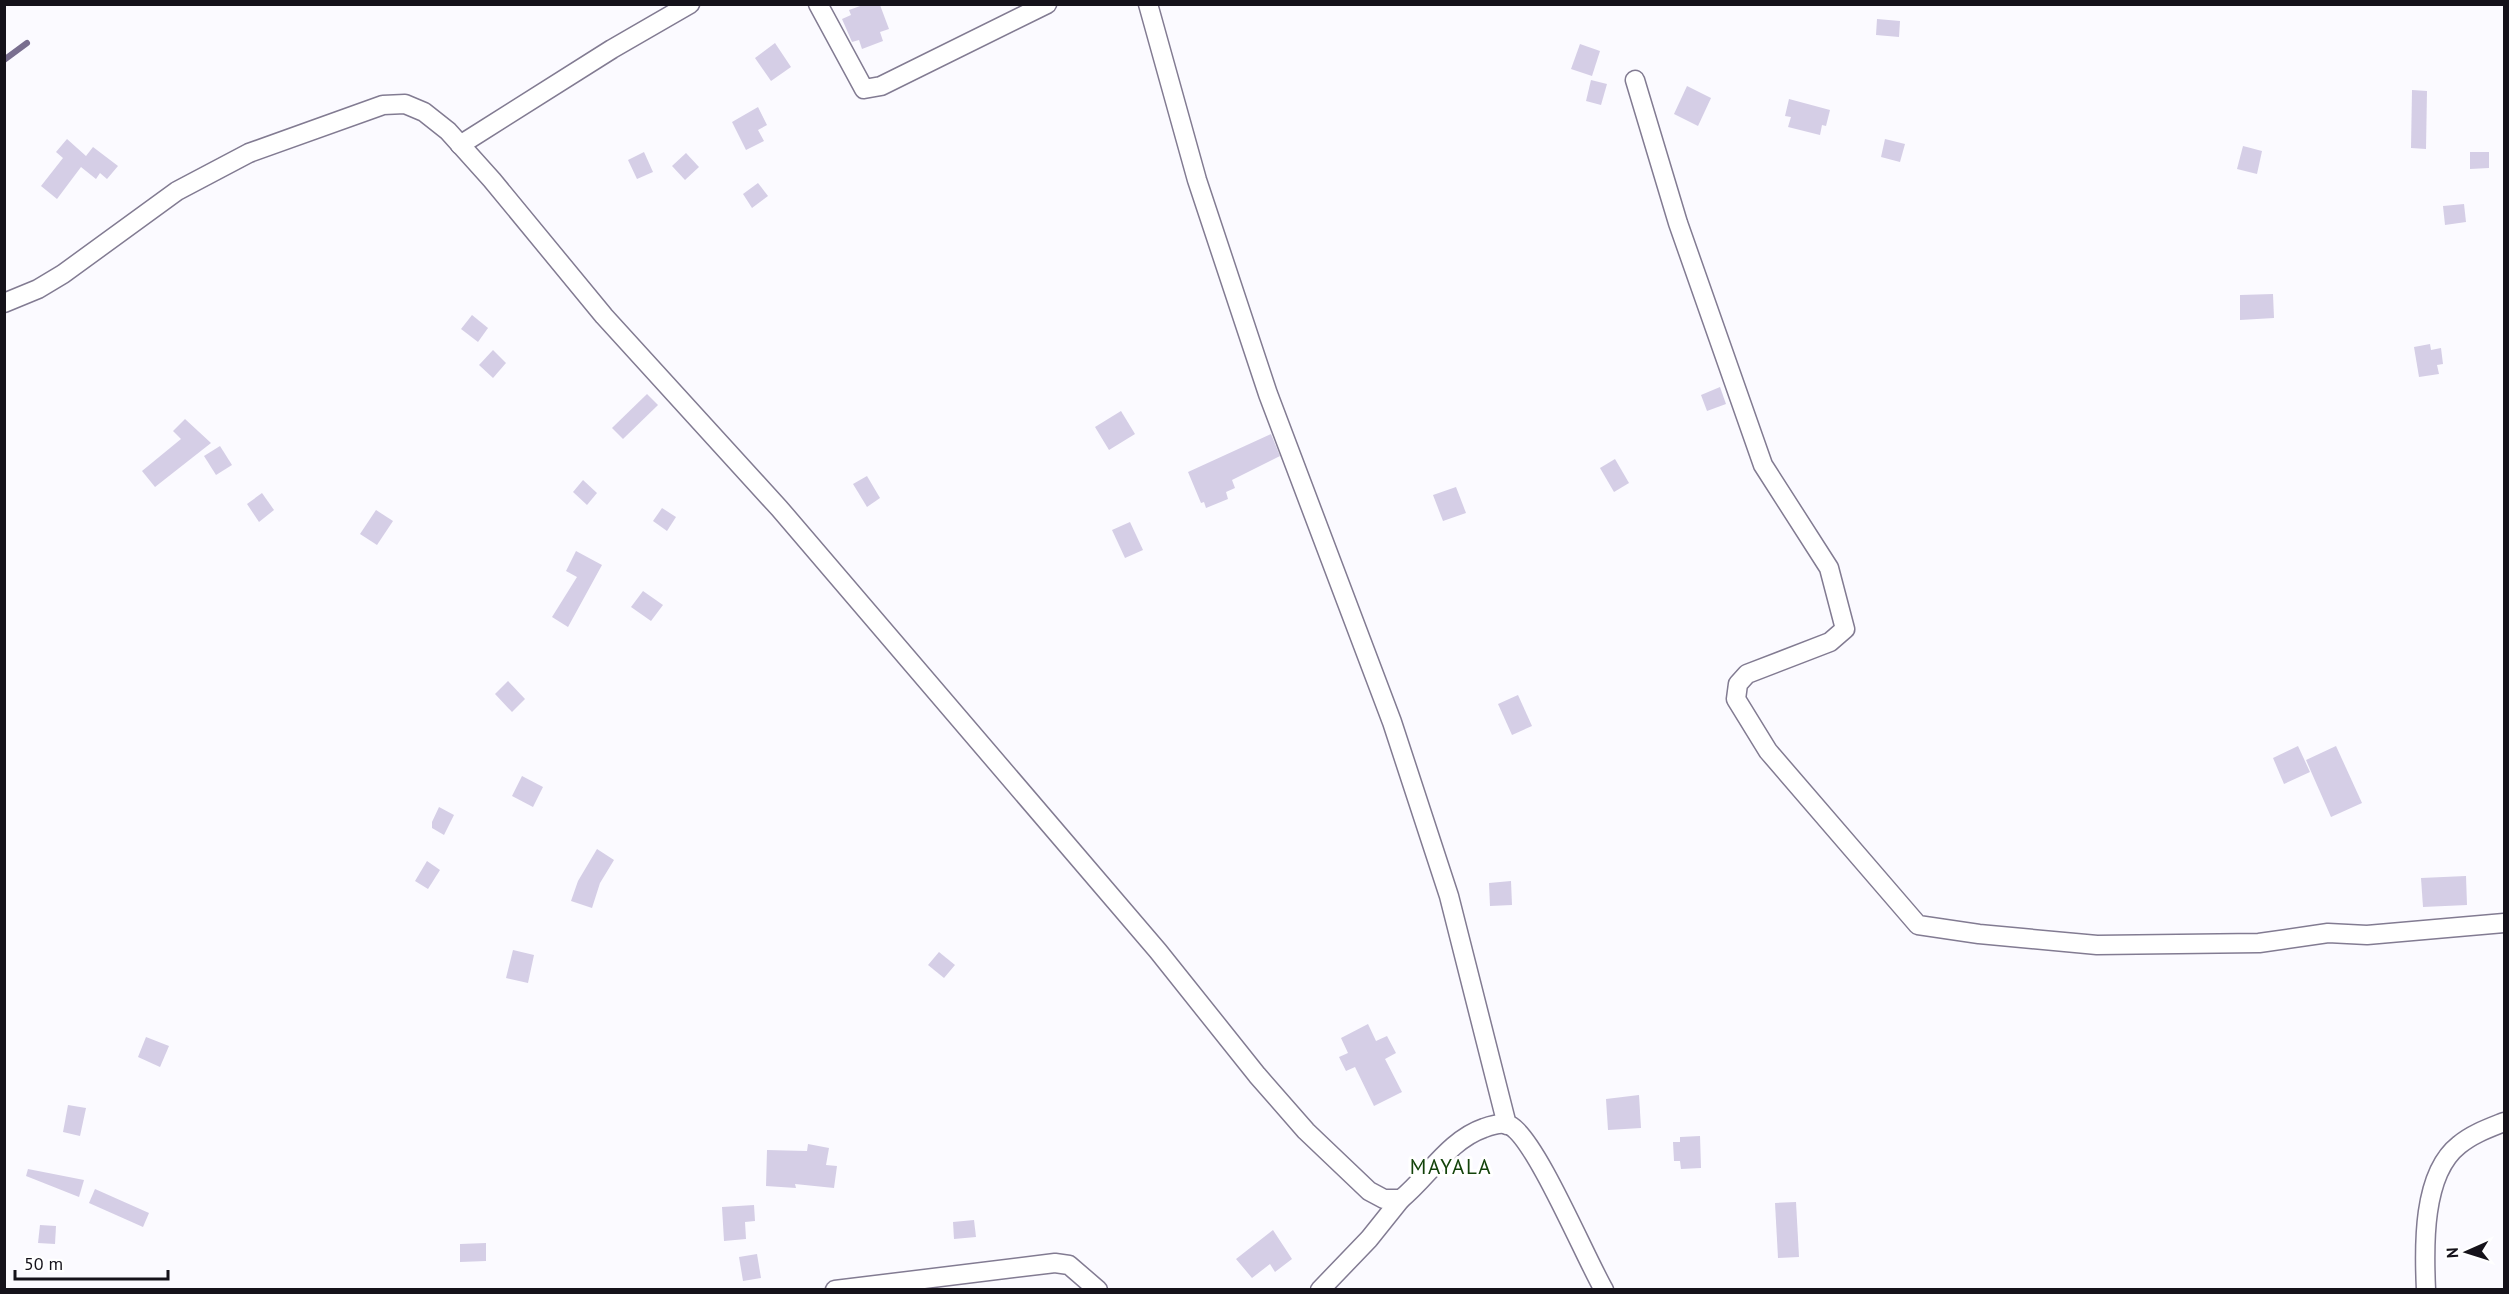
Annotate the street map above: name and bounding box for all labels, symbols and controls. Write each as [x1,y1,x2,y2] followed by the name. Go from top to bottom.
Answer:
[1410,1153,1492,1180] district label: MAYALA
[2437,1222,2497,1282] north arrow
[15,1243,168,1281] scale bar
[2442,1247,2462,1259] text: N
[24,1252,63,1275] text: 50 m

